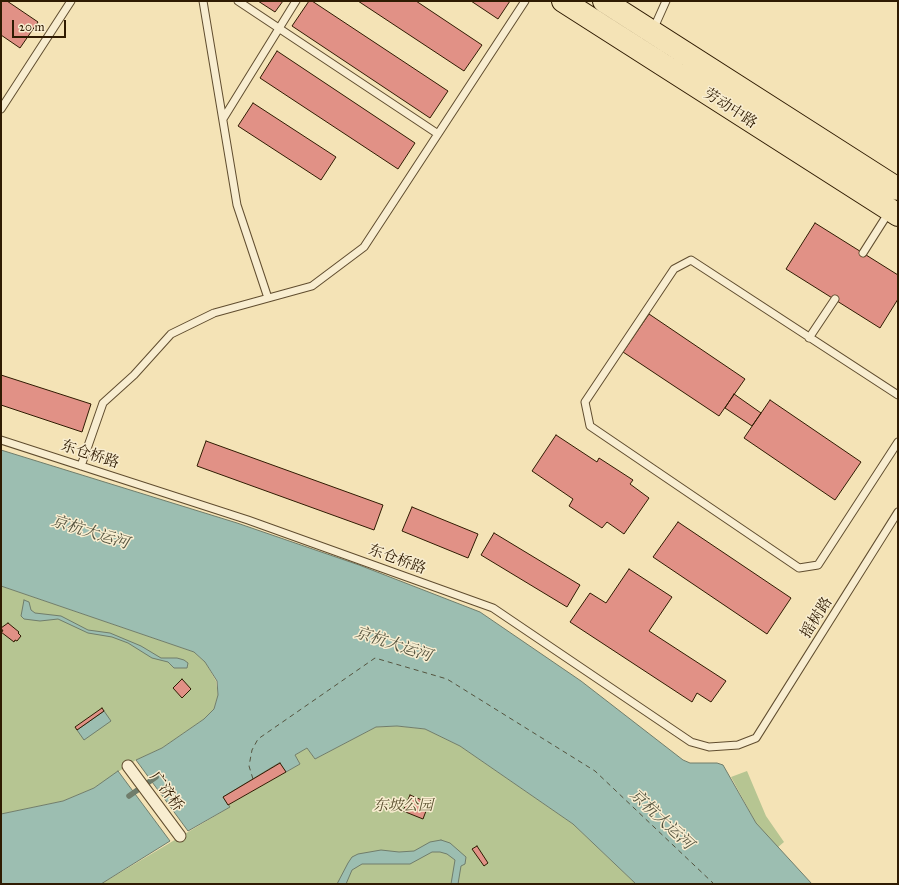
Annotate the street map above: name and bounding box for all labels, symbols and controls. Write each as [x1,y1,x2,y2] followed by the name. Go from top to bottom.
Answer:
[14,12,68,38] scale bar
[19,20,45,34] text: 20 m
[700,85,760,133] street label: 劳动中路
[59,437,121,473] street label: 东仓桥路
[49,512,131,554] water label: 京杭大运河
[366,541,428,579] street label: 东仓桥路
[797,594,837,642] street label: 摇树路
[352,624,434,666] water label: 京杭大运河
[145,769,187,815] street label: 广济桥
[625,786,697,854] water label: 京杭大运河
[373,797,433,815] park label: 东坡公园

